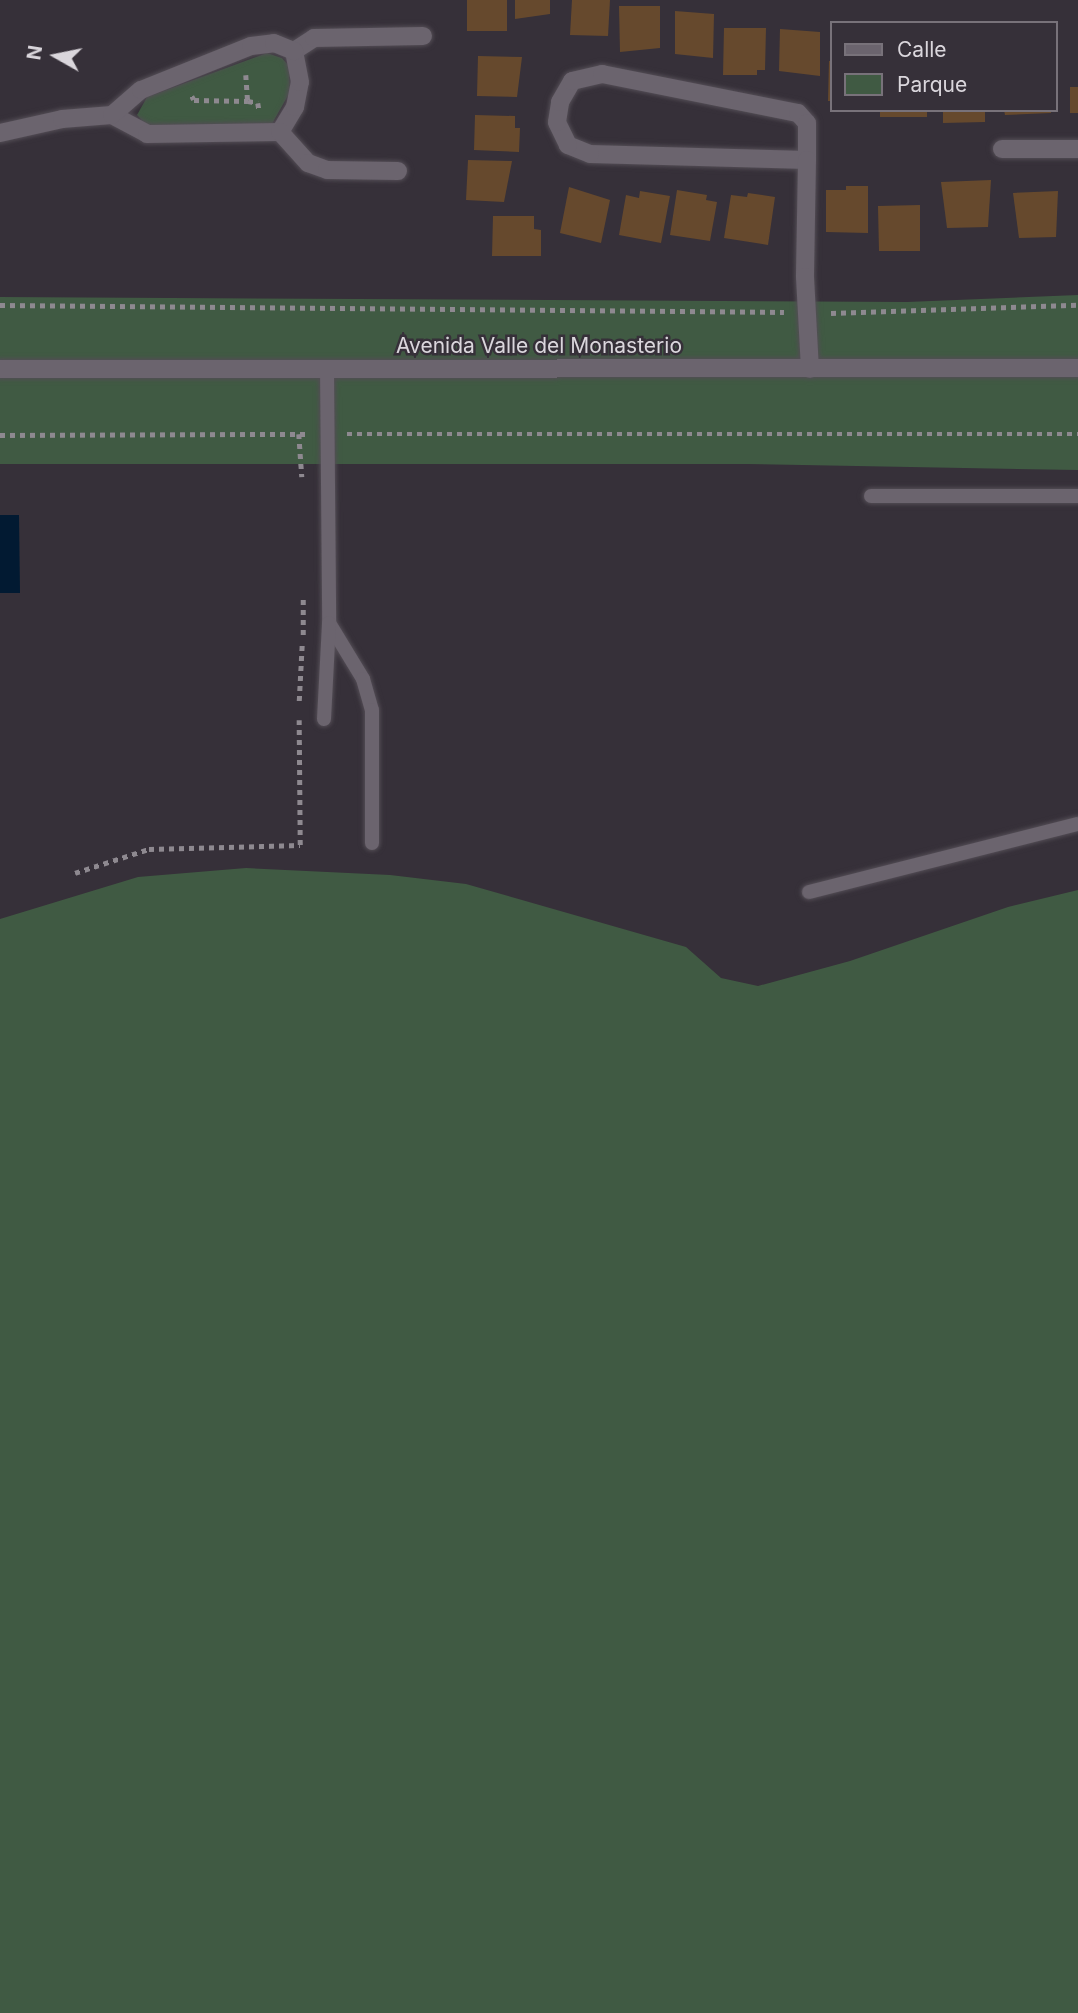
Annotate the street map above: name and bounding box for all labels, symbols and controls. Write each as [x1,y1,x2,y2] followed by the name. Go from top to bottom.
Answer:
[21,21,91,91] north arrow
[830,21,1057,112] legend
[897,37,947,62] text: Calle
[22,44,47,62] text: N
[897,72,967,97] text: Parque
[396,333,682,359] street label: Avenida Valle del Monasterio

